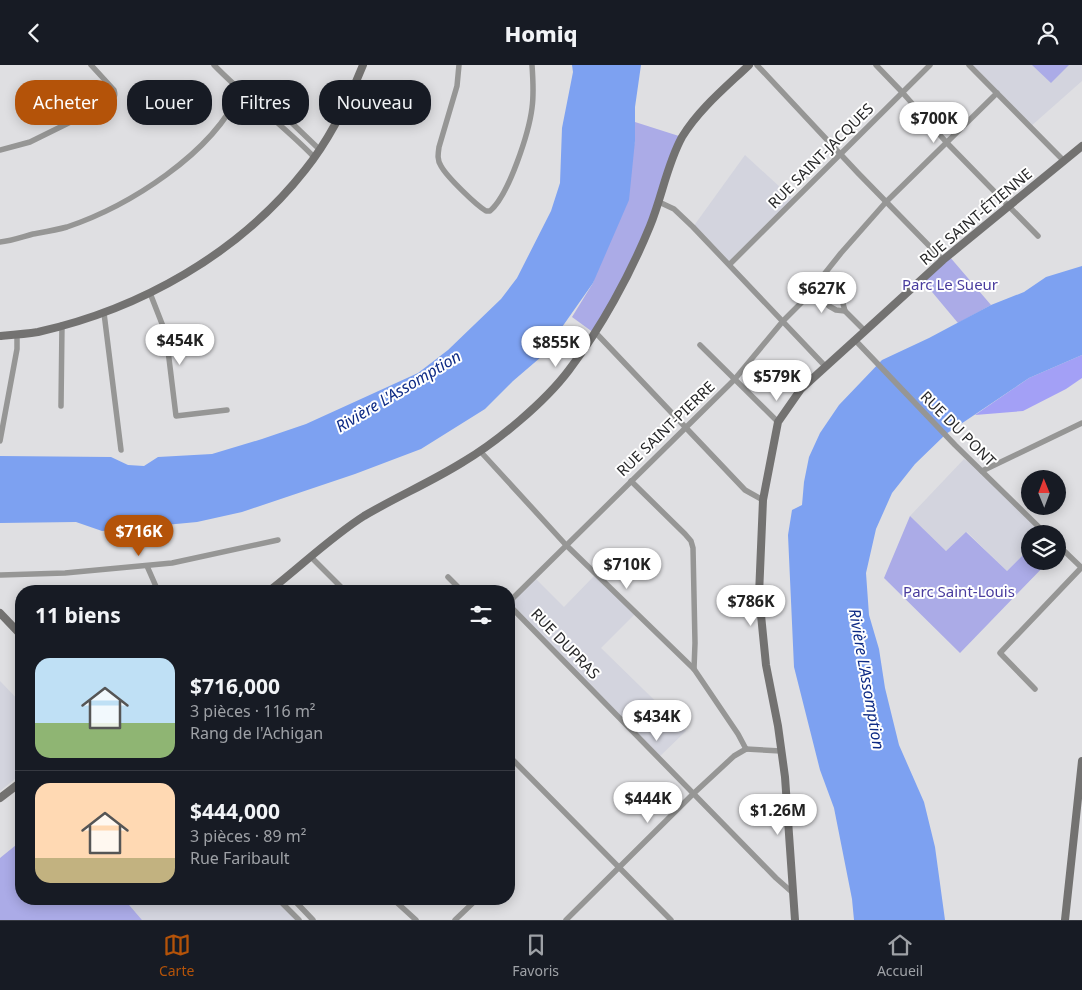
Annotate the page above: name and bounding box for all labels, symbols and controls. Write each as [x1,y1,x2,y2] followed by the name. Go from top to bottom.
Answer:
[504,18,578,48] text: Homiq
[20,19,48,47] icon: back
[1034,19,1062,47] icon: person
[15,80,117,125] chip: Acheter
[127,80,212,125] chip: Louer
[222,80,309,125] chip: Filtres
[319,80,431,125] chip: Nouveau
[763,98,877,212] street label: RUE SAINT-JACQUES
[899,101,969,144] pin: $700K
[910,107,958,129] text: $700K
[915,163,1036,269] street label: RUE SAINT-ÉTIENNE
[787,271,857,314] pin: $627K
[902,274,998,294] park label: Parc Le Sueur
[798,277,846,299] text: $627K
[145,323,215,366] pin: $454K
[521,325,591,368] pin: $855K
[156,329,204,351] text: $454K
[532,331,580,353] text: $855K
[331,345,465,437] water label: Rivière L'Assomption
[742,359,812,402] pin: $579K
[753,365,801,387] text: $579K
[612,376,719,480] street label: RUE SAINT-PIERRE
[917,386,1001,471] street label: RUE DU PONT
[1021,470,1066,515] north arrow
[1021,470,1066,570] map controls
[104,515,174,557] pin: $716K
[115,520,163,542] text: $716K
[1021,525,1066,570] button: layers
[592,547,662,590] pin: $710K
[603,553,651,575] text: $710K
[903,581,1015,601] park label: Parc Saint-Louis
[716,585,786,627] pin: $786K
[727,590,775,612] text: $786K
[35,601,121,629] text: 11 biens
[467,601,495,629] icon: filters
[527,604,604,683] street label: RUE DUPRAS
[844,607,890,751] water label: Rivière L'Assomption
[190,672,280,700] text: $716,000
[75,678,135,738] icon: home
[622,699,692,742] pin: $434K
[190,700,315,722] text: 3 pièces · 116 m²
[633,705,681,727] text: $434K
[190,722,323,744] text: Rang de l'Achigan
[613,781,683,824] pin: $444K
[624,787,672,809] text: $444K
[737,793,819,836] pin: $1.26M
[190,797,280,825] text: $444,000
[750,799,806,821] text: $1.26M
[75,803,135,863] icon: home
[190,825,306,847] text: 3 pièces · 89 m²
[190,847,290,869] text: Rue Faribault
[159,931,194,980] tab: Carte
[512,931,559,980] tab: Favoris
[877,931,923,980] tab: Accueil

